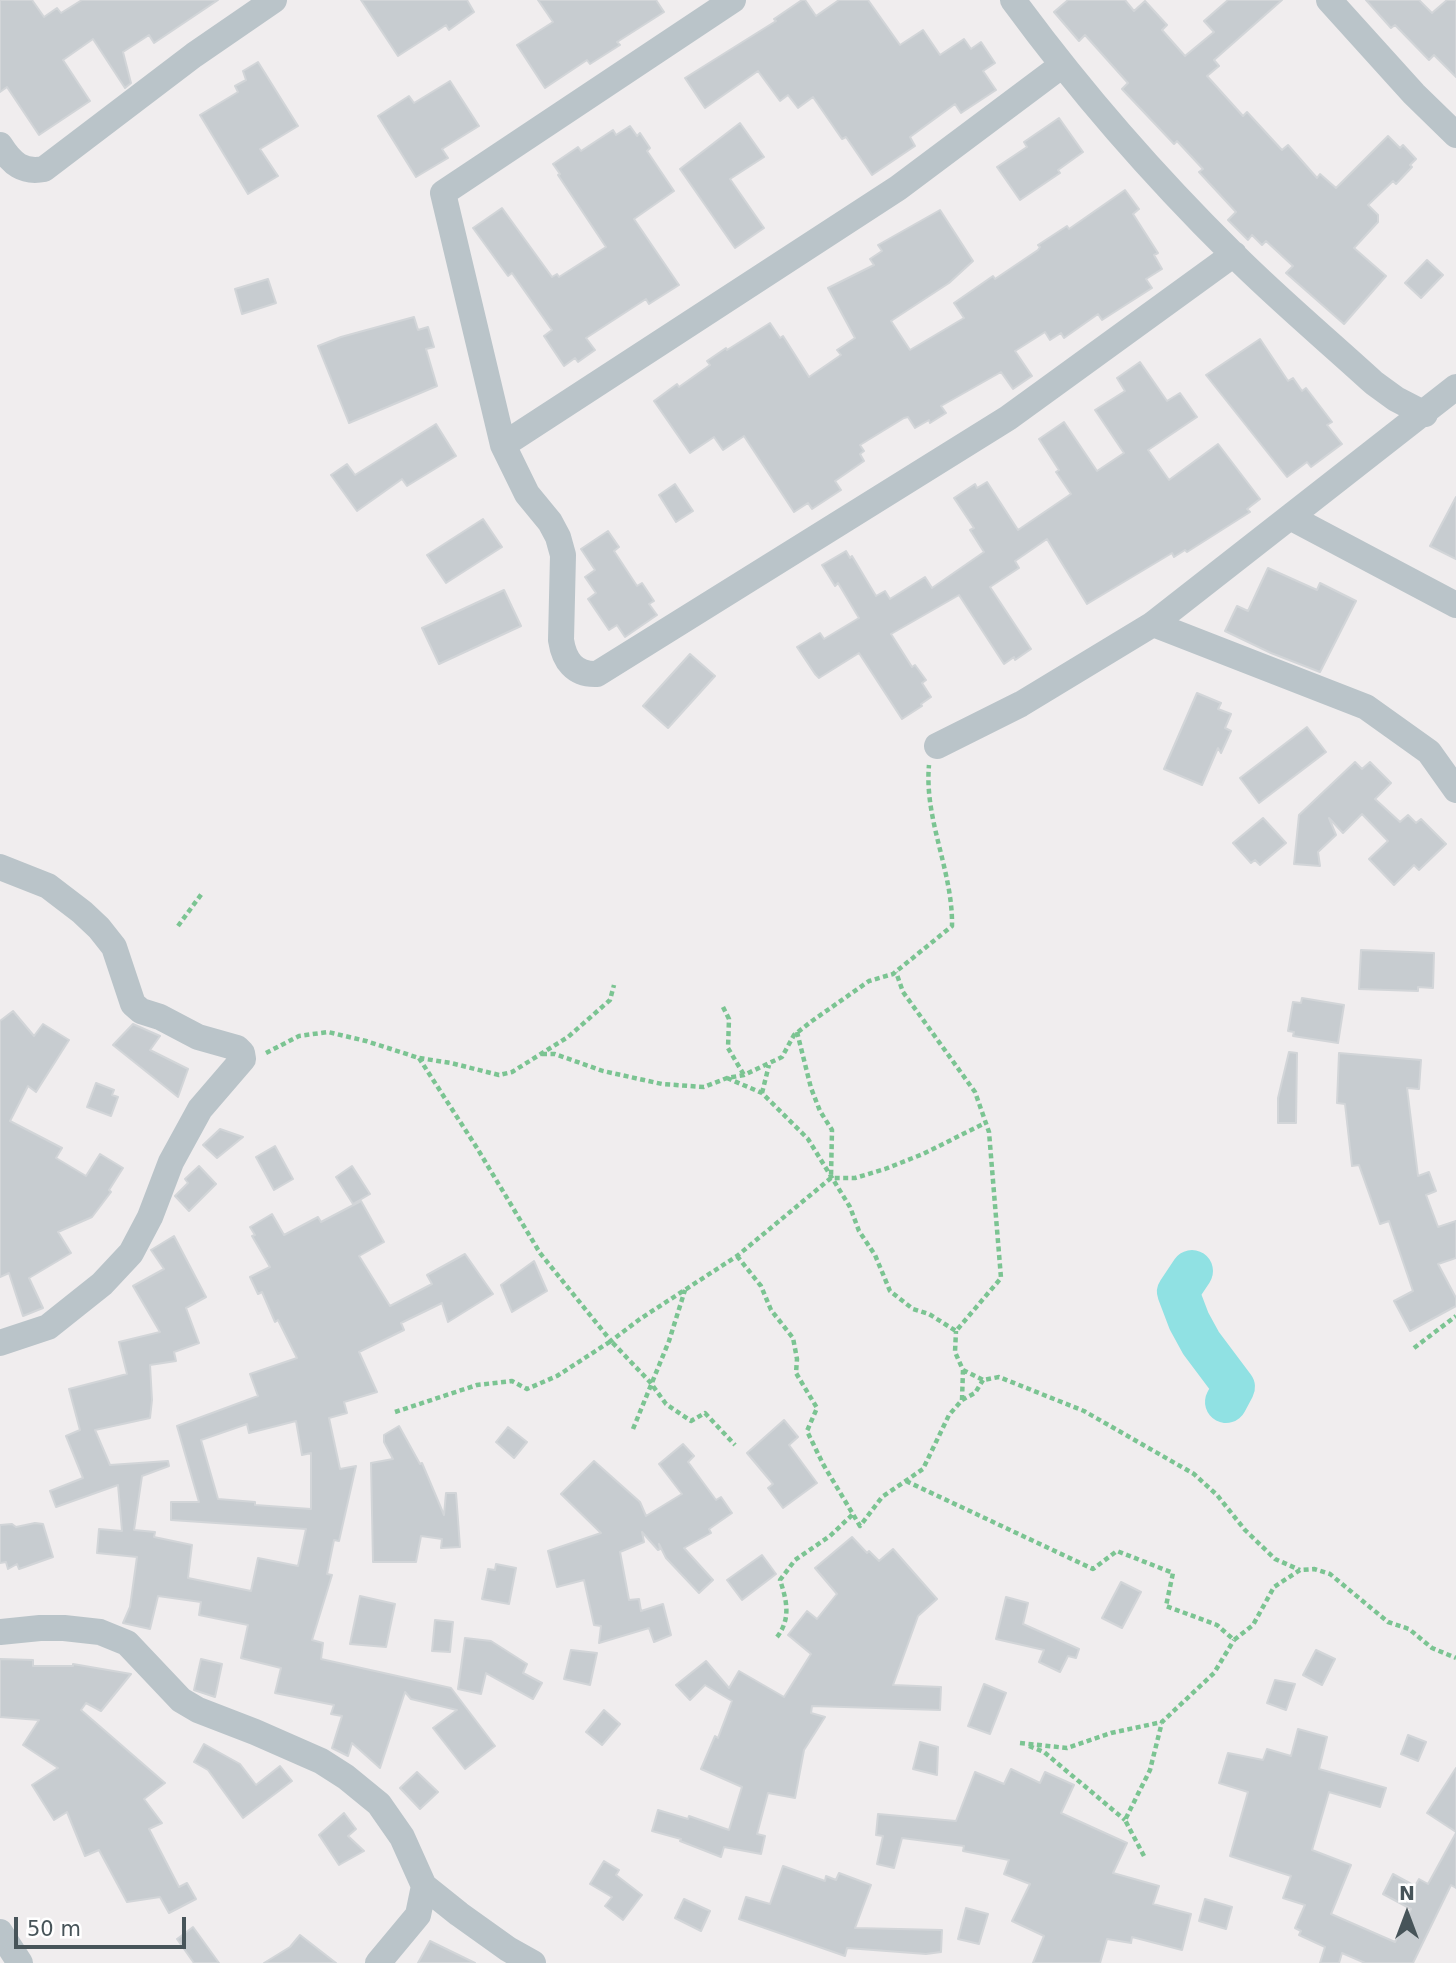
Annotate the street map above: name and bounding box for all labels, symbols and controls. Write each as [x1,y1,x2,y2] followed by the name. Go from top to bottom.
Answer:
[1372,1879,1442,1949] north arrow
[1399,1882,1415,1904] text: N
[18,1904,189,1948] scale bar
[27,1917,81,1941] text: 50 m

